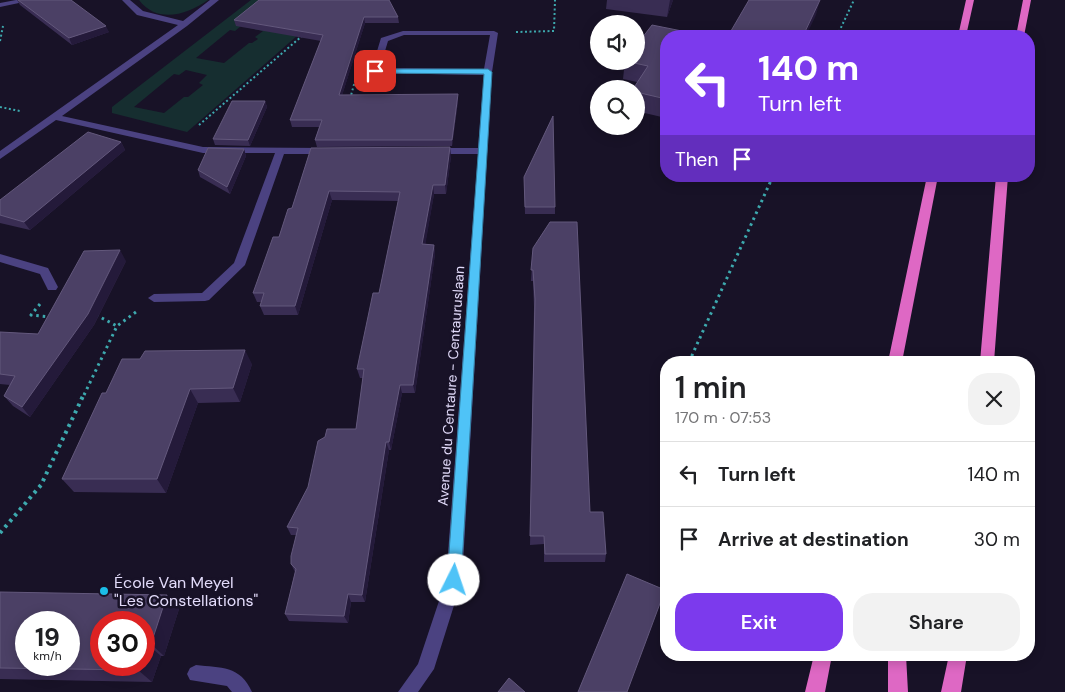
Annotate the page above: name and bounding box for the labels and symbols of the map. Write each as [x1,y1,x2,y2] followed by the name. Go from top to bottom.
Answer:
[354,50,396,92] pin
[434,265,468,507] street label: Avenue du Centaure - Centauruslaan
[427,553,479,605] position arrow
[114,572,259,611] place label: École Van Meyel "Les Constellations"
[98,585,110,597] marker: École Van Meyel "Les Constellations"
[90,611,155,676] speed limit sign: 30

